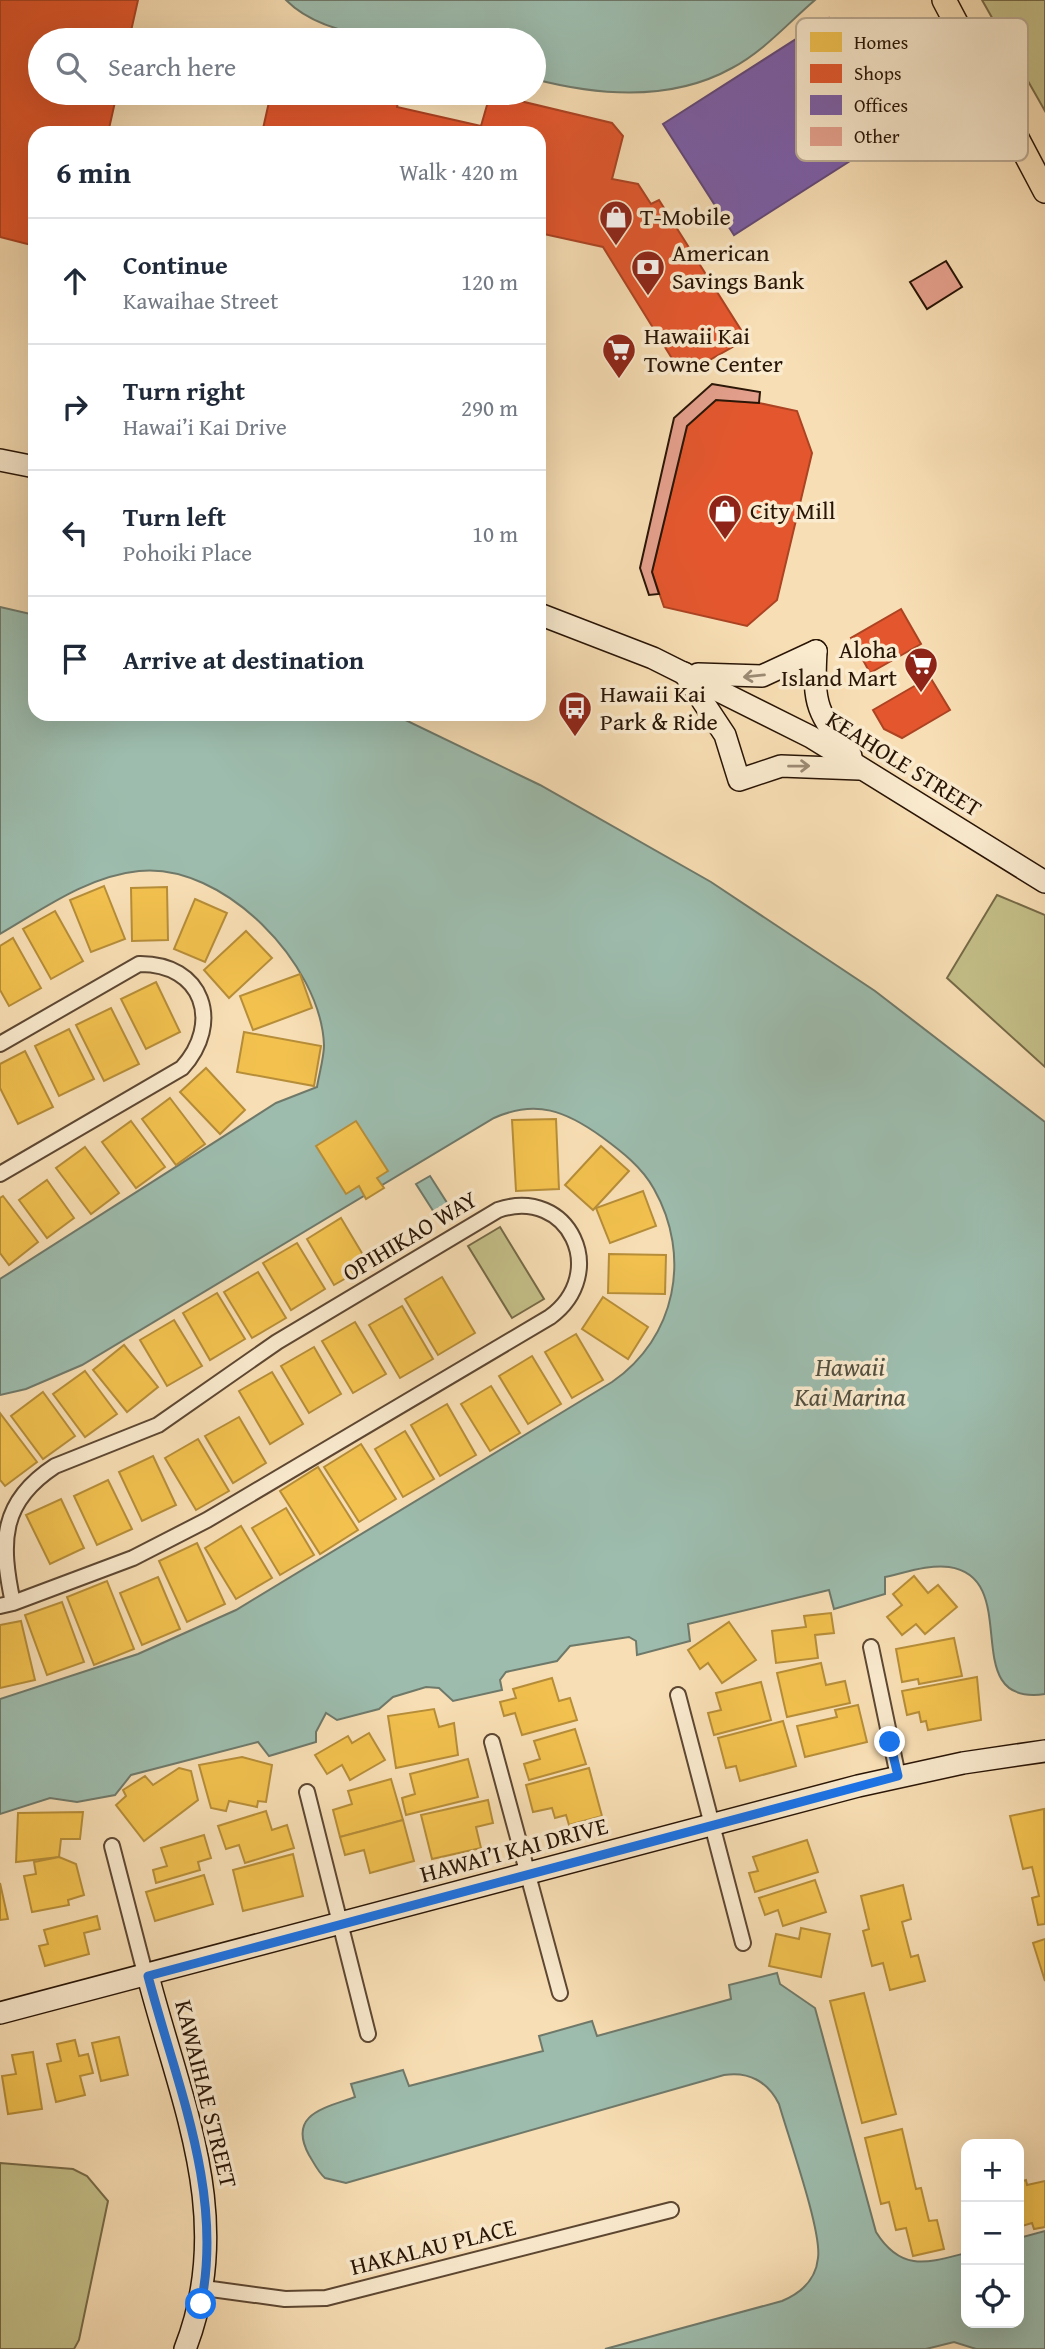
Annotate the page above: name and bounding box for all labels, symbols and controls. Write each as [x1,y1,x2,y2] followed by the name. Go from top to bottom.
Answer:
[796,18,1028,161] legend
[28,28,546,105] search box
[854,28,908,56] text: Homes
[108,47,236,86] text: Search here
[52,48,90,86] icon: search
[854,59,901,87] text: Shops
[854,91,908,119] text: Offices
[854,122,900,150] text: Other
[56,150,131,194] text: 6 min
[399,155,518,188] text: Walk · 420 m
[597,198,635,247] shop icon: T-Mobile
[640,199,731,234] place label: T-Mobile
[672,235,805,298] place label: American Savings Bank
[123,245,228,284] text: Continue
[629,248,667,297] bank icon: American Savings Bank
[56,262,94,300] icon: ahead
[461,265,518,298] text: 120 m
[123,284,278,317] text: Kawaihae Street
[644,318,783,381] place label: Hawaii Kai Towne Center
[600,331,638,380] supermarket icon: Hawaii Kai Towne Center
[123,371,245,410] text: Turn right
[56,388,94,426] icon: right
[461,391,518,424] text: 290 m
[123,410,287,443] text: Hawai’i Kai Drive
[706,492,744,541] shop icon: City Mill
[750,493,836,528] place label: City Mill
[123,497,226,536] text: Turn left
[56,514,94,552] icon: left
[472,517,518,550] text: 10 m
[123,536,252,569] text: Pohoiki Place
[781,632,898,695] place label: Aloha Island Mart
[56,640,94,678] icon: arrive
[123,640,364,679] text: Arrive at destination
[902,645,940,694] supermarket icon: Aloha Island Mart
[743,670,766,683] one-way arrow
[600,676,718,739] place label: Hawaii Kai Park & Ride
[556,689,594,738] bus stop icon: Hawaii Kai Park & Ride
[820,702,989,825] street label: KEAHOLE STREET
[787,759,810,772] one-way arrow
[336,1181,484,1290] street label: OPIHIKAO WAY
[793,1347,906,1416] water label: Hawaii Kai Marina
[874,1726,905,1757] route end
[416,1808,612,1891] street label: HAWAI’I KAI DRIVE
[166,1996,247,2191] street label: KAWAIHAE STREET
[961,2139,1024,2328] map controls
[961,2139,1024,2202] button: +
[961,2202,1024,2265] button: −
[346,2209,519,2284] street label: HAKALAU PLACE
[961,2265,1024,2328] button: locate
[185,2288,216,2319] route start

